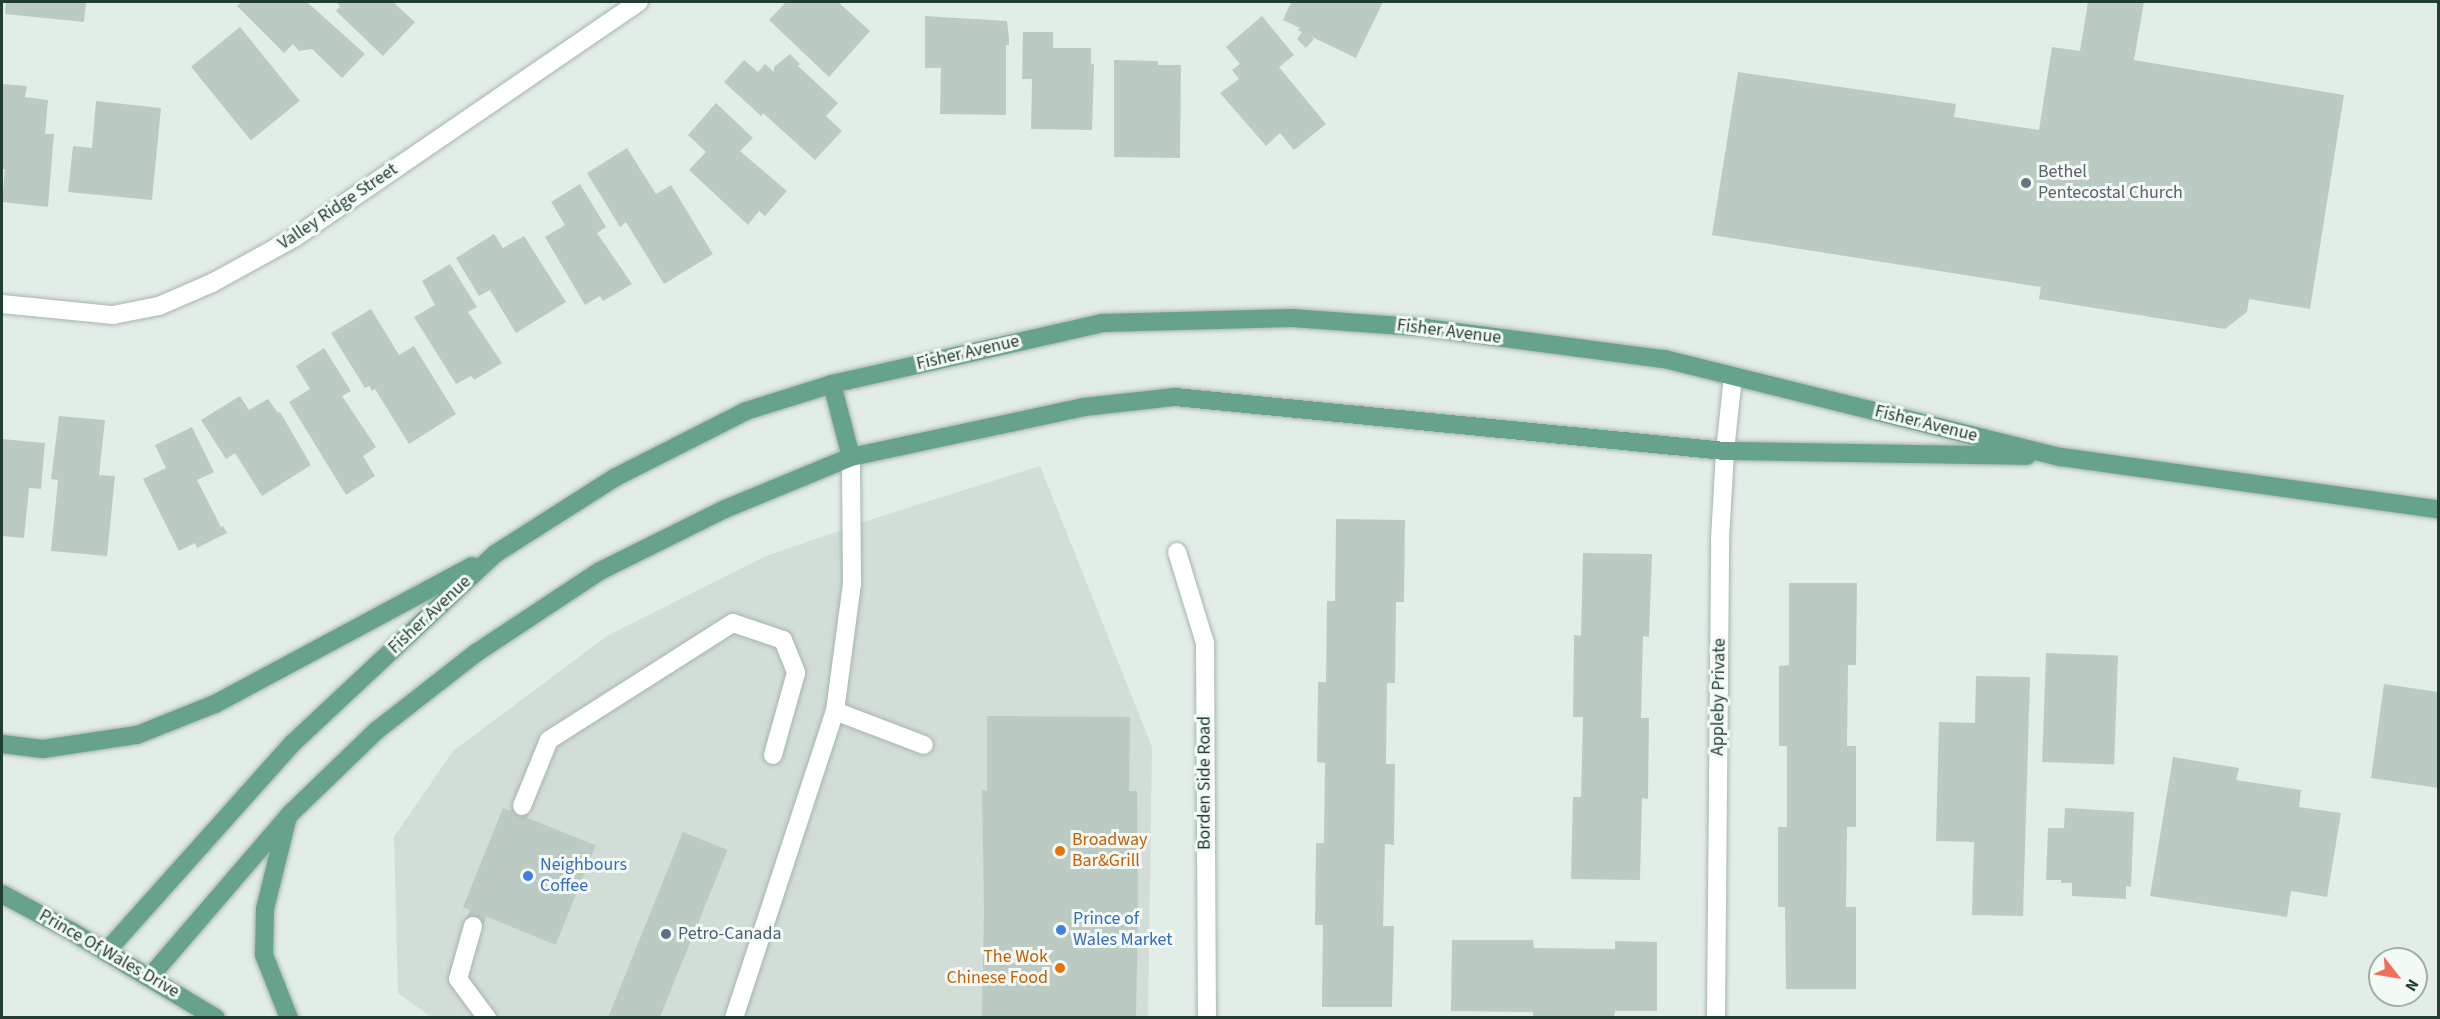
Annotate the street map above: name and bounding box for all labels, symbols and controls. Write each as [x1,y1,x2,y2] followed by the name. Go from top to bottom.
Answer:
[274,159,402,255] street label: Valley Ridge Street
[2038,162,2183,204] place label: Bethel Pentecostal Church
[2019,176,2033,190] marker: Bethel Pentecostal Church
[1396,315,1502,349] street label: Fisher Avenue
[914,331,1022,375] street label: Fisher Avenue
[1872,401,1980,447] street label: Fisher Avenue
[384,571,476,659] street label: Fisher Avenue
[1707,638,1731,756] street label: Appleby Private
[1194,716,1216,850] street label: Borden Side Road
[1072,830,1147,872] place label: Broadway Bar&Grill
[1053,844,1067,858] marker: Broadway Bar&Grill
[540,855,627,898] place label: Neighbours Coffee
[521,869,535,883] marker: Neighbours Coffee
[35,905,183,1003] street label: Prince Of Wales Drive
[1073,909,1172,952] place label: Prince of Wales Market
[678,923,781,945] place label: Petro-Canada
[1054,923,1068,937] marker: Prince of Wales Market
[659,927,673,941] marker: Petro-Canada
[947,947,1048,990] place label: The Wok Chinese Food
[2368,947,2428,1007] north arrow
[1053,961,1067,975] marker: The Wok Chinese Food
[2400,975,2424,995] text: N

